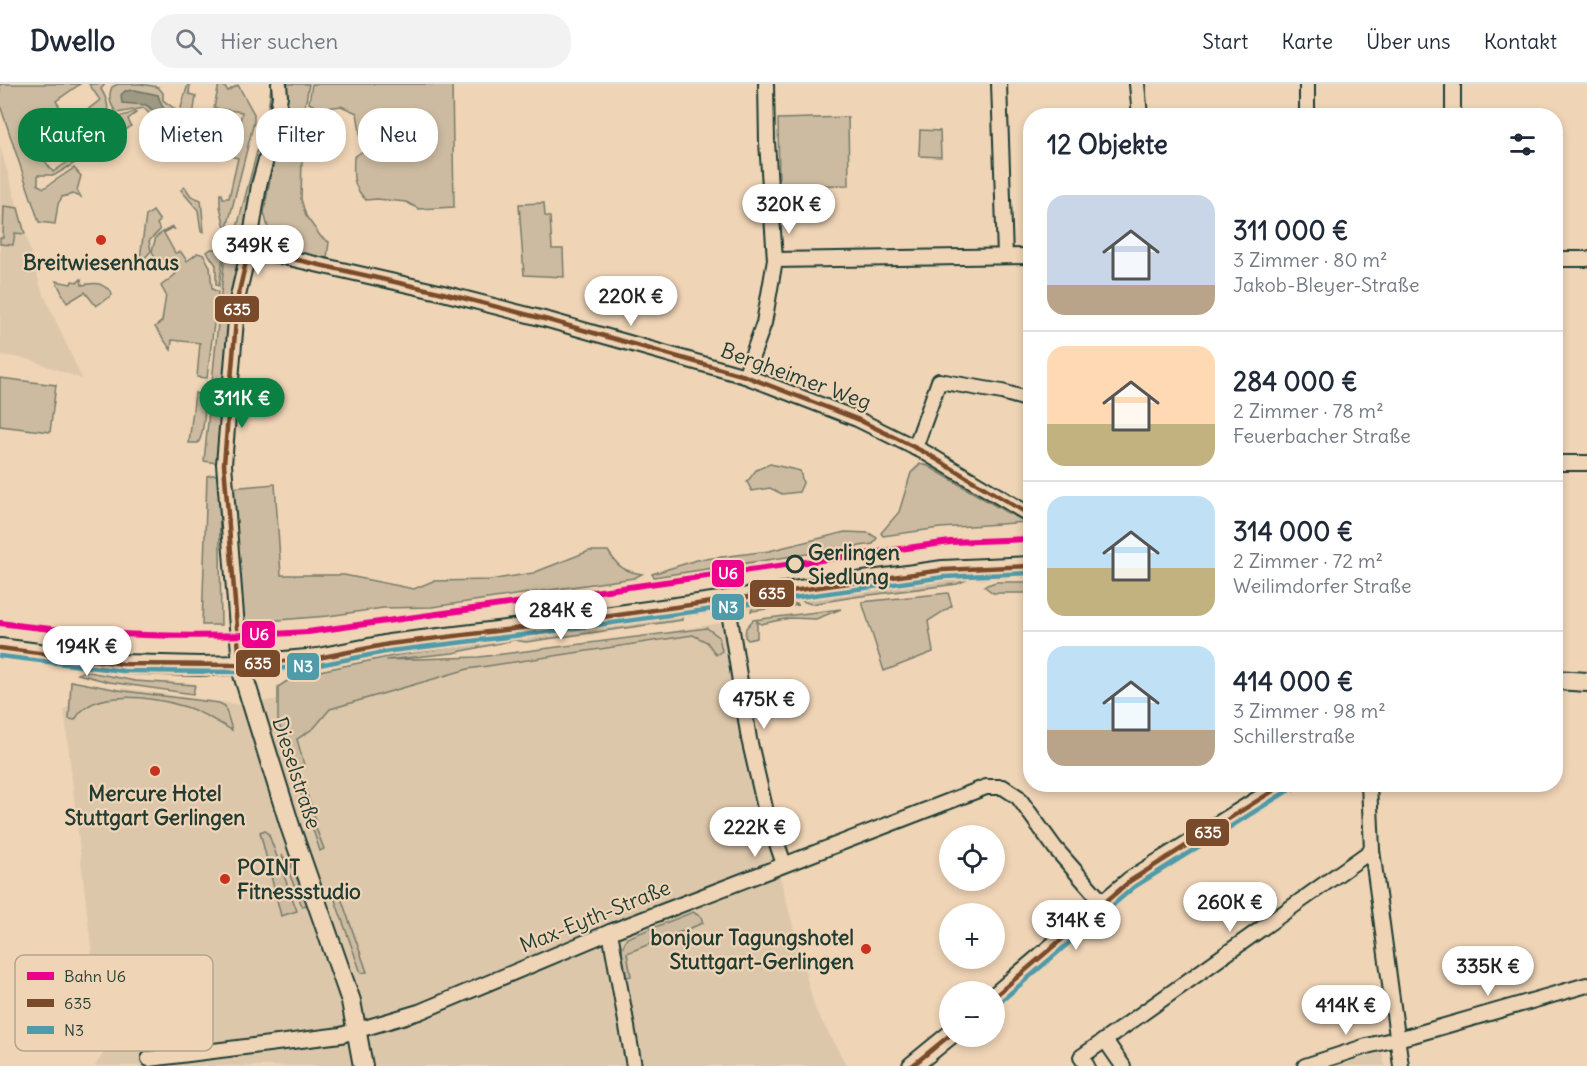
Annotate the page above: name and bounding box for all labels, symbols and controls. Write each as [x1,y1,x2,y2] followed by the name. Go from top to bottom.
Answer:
[151,14,571,68] search box
[30,23,115,59] text: Dwello
[172,25,205,58] icon: search
[220,27,338,55] text: Hier suchen
[1202,28,1248,55] text: Start
[1281,28,1333,55] text: Karte
[1366,28,1451,55] text: Über uns
[1484,28,1557,55] text: Kontakt
[18,108,127,162] chip: Kaufen
[139,108,244,162] chip: Mieten
[256,108,346,162] chip: Filter
[358,108,438,162] chip: Neu
[1047,128,1168,161] text: 12 Objekte
[1506,128,1539,161] icon: filters
[740,184,838,235] pin: 320K €
[756,191,822,216] text: 320K €
[1233,214,1349,247] text: 311 000 €
[1095,219,1167,291] icon: home
[209,225,307,276] pin: 349K €
[226,232,290,257] text: 349K €
[94,233,108,247] marker: Breitwiesenhaus
[1233,247,1387,272] text: 3 Zimmer · 80 m²
[23,249,180,276] place label: Breitwiesenhaus
[1233,272,1419,297] text: Jakob-Bleyer-Straße
[582,276,680,327] pin: 220K €
[598,283,664,308] text: 220K €
[214,295,260,323] line badge: 635
[223,299,251,319] text: 635
[717,336,875,416] street label: Bergheimer Weg
[1233,365,1358,398] text: 284 000 €
[1095,370,1167,442] icon: home
[193,378,291,429] pin: 311K €
[214,385,271,410] text: 311K €
[1233,398,1384,423] text: 2 Zimmer · 78 m²
[1233,423,1411,448] text: Feuerbacher Straße
[1233,515,1353,548] text: 314 000 €
[1095,520,1167,592] icon: home
[808,539,900,590] place label: Gerlingen Siedlung
[1233,548,1383,573] text: 2 Zimmer · 72 m²
[786,555,804,573] marker: Gerlingen Siedlung
[711,559,745,588] line badge: U6
[718,563,738,583] text: U6
[1233,573,1412,598] text: Weilimdorfer Straße
[749,579,795,608] line badge: 635
[758,583,786,603] text: 635
[512,590,610,641] pin: 284K €
[711,593,745,621] line badge: N3
[529,597,593,622] text: 284K €
[718,597,738,617] text: N3
[241,620,276,649] line badge: U6
[249,624,269,644] text: U6
[38,626,136,677] pin: 194K €
[57,633,117,658] text: 194K €
[235,649,281,678] line badge: 635
[286,652,320,681] line badge: N3
[244,653,272,673] text: 635
[293,656,313,676] text: N3
[1233,665,1354,698] text: 414 000 €
[1095,670,1167,742] icon: home
[715,679,813,730] pin: 475K €
[733,686,795,711] text: 475K €
[1233,698,1386,723] text: 3 Zimmer · 98 m²
[266,714,328,832] street label: Dieselstraße
[1233,723,1355,748] text: Schillerstraße
[148,764,162,778] marker: Mercure Hotel Stuttgart Gerlingen
[65,780,245,831] place label: Mercure Hotel Stuttgart Gerlingen
[706,807,804,858] pin: 222K €
[724,814,786,839] text: 222K €
[1185,818,1230,847] line badge: 635
[1194,822,1222,842] text: 635
[939,825,1005,1047] map controls
[939,825,1005,891] button: locate
[237,854,361,905] place label: POINT Fitnessstudio
[218,872,232,886] marker: POINT Fitnessstudio
[516,873,674,959] street label: Max-Eyth-Straße
[1181,882,1279,933] pin: 260K €
[1197,889,1263,914] text: 260K €
[1027,900,1125,951] pin: 314K €
[939,903,1005,969] button: +
[1046,907,1106,932] text: 314K €
[651,924,854,975] place label: bonjour Tagungshotel Stuttgart-Gerlingen
[859,942,873,956] marker: bonjour Tagungshotel Stuttgart-Gerlingen
[1439,946,1537,997] pin: 335K €
[1456,953,1520,978] text: 335K €
[15,955,213,1051] legend
[64,966,126,986] text: Bahn U6
[939,981,1005,1047] button: −
[1297,985,1395,1036] pin: 414K €
[1316,992,1376,1017] text: 414K €
[64,993,92,1013] text: 635
[64,1020,84,1040] text: N3

